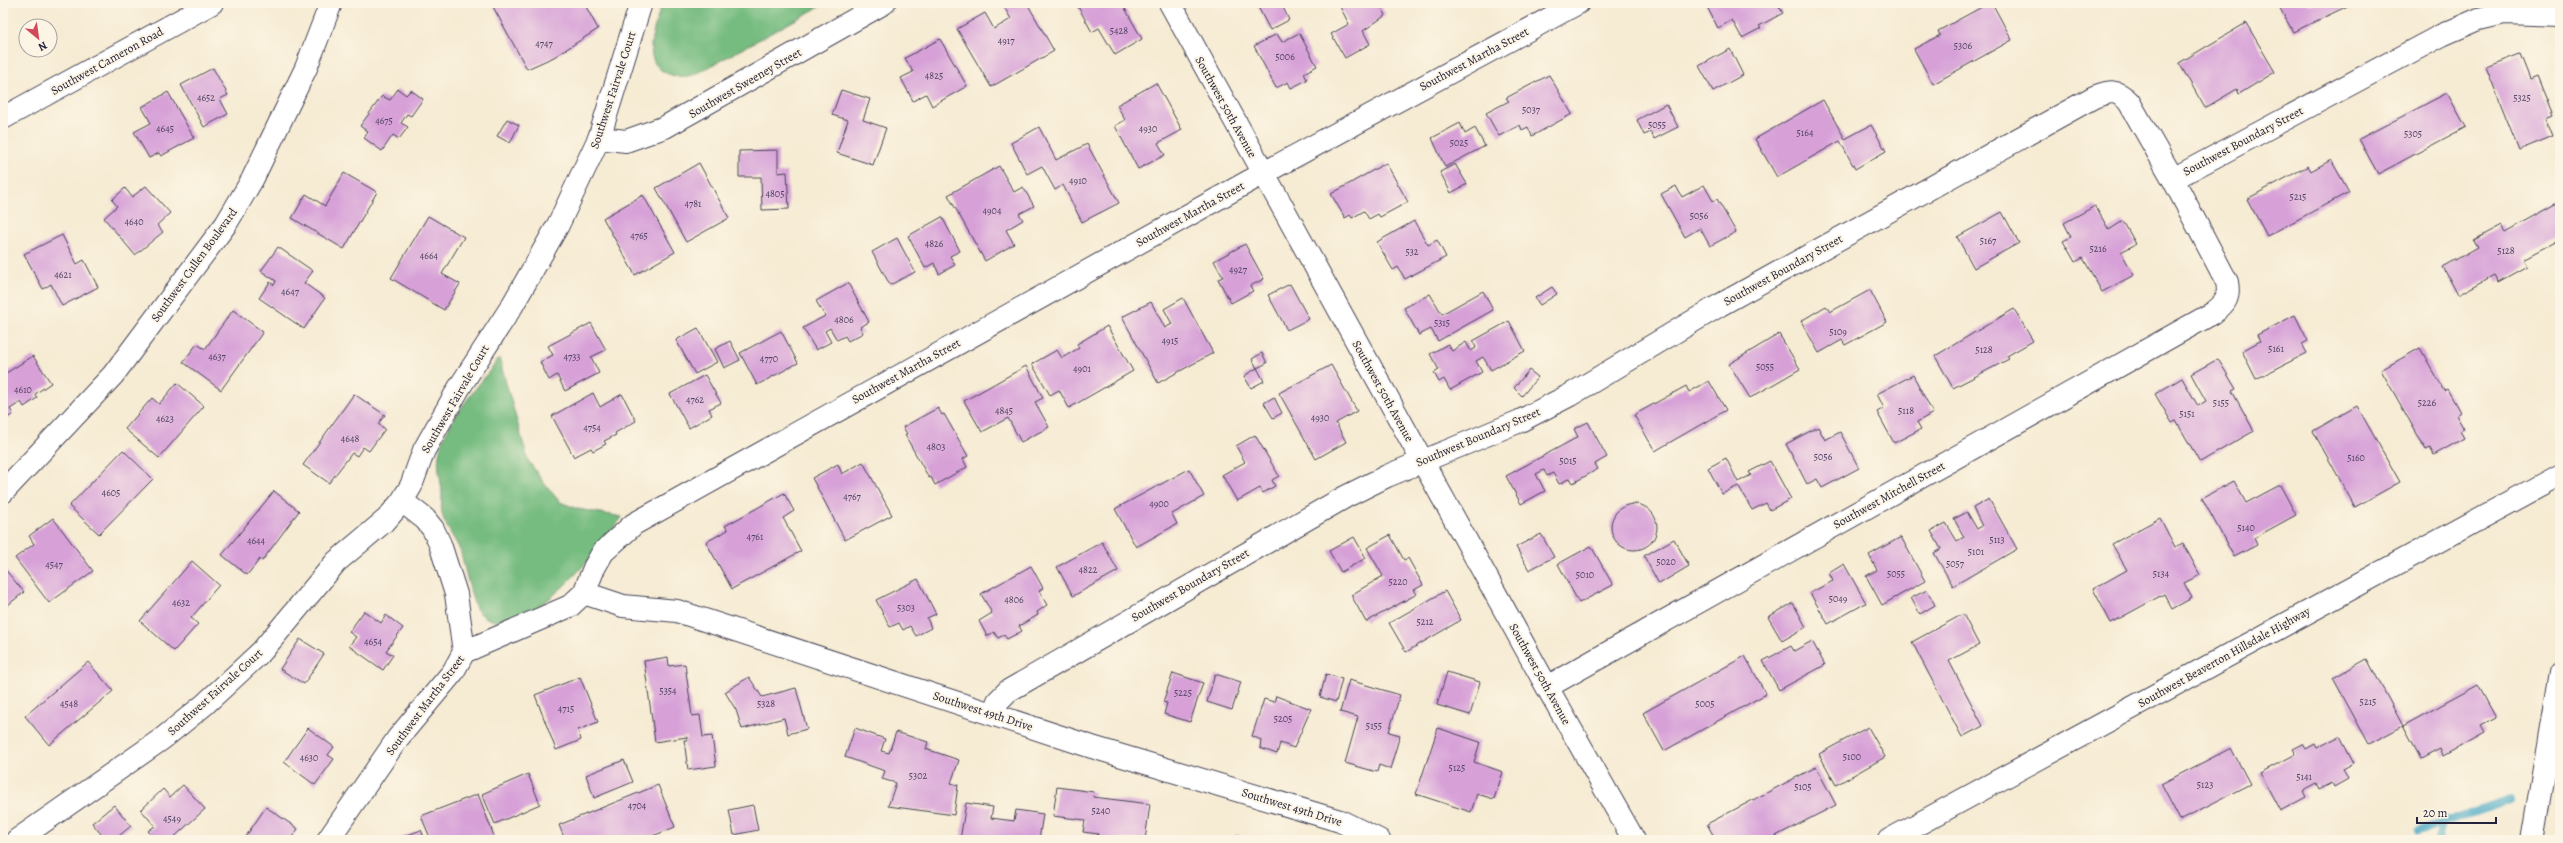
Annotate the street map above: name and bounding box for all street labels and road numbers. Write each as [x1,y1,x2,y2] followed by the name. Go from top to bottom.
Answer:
[48,23,167,99] street label: Southwest Cameron Road
[1417,23,1531,95] street label: Southwest Martha Street
[586,29,640,151] street label: Southwest Fairvale Court
[686,44,804,122] street label: Southwest Sweeney Street
[1191,53,1261,161] street label: Southwest 50th Avenue
[2180,103,2306,179] street label: Southwest Boundary Street
[1133,178,1247,250] street label: Southwest Martha Street
[147,204,241,325] street label: Southwest Cullen Boulevard
[1721,231,1845,309] street label: Southwest Boundary Street
[849,335,963,407] street label: Southwest Martha Street
[1348,337,1418,445] street label: Southwest 50th Avenue
[417,342,493,456] street label: Southwest Fairvale Court
[1413,404,1543,470] street label: Southwest Boundary Street
[1830,458,1948,532] street label: Southwest Mitchell Street
[1128,545,1252,625] street label: Southwest Boundary Street
[2135,603,2314,711] street label: Southwest Beaverton Hillsdale Highway
[1505,620,1575,728] street label: Southwest 50th Avenue
[164,645,266,739] street label: Southwest Fairvale Court
[382,652,468,758] street label: Southwest Martha Street
[931,687,1035,735] street label: Southwest 49th Drive
[1240,784,1344,830] street label: Southwest 49th Drive

